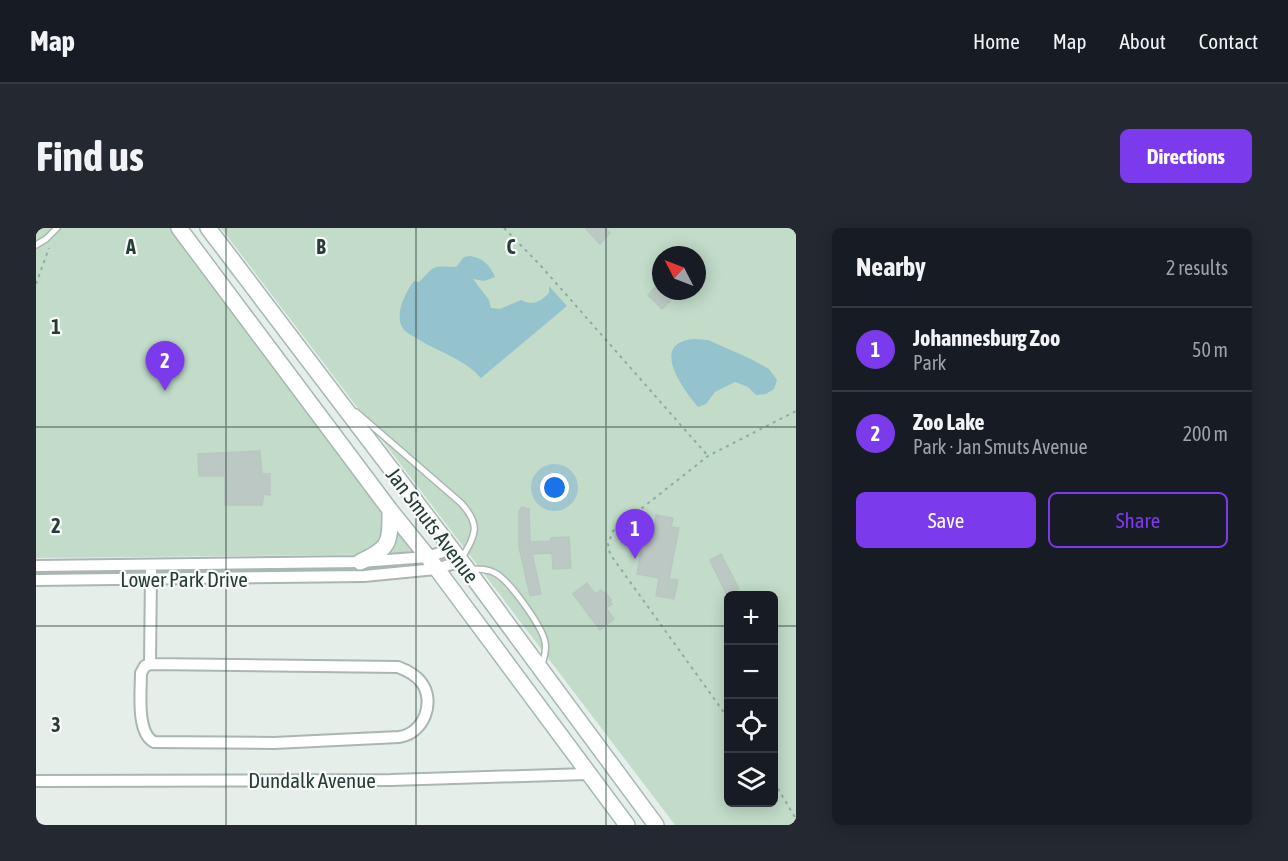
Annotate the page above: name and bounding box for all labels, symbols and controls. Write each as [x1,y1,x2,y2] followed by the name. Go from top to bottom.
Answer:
[30,25,75,57] text: Map
[973,29,1020,53] text: Home
[1053,29,1087,53] text: Map
[1120,29,1166,53] text: About
[1199,29,1258,53] text: Contact
[1120,129,1252,183] button: Directions
[36,132,144,180] text: Find us
[125,235,136,258] text: A
[316,235,326,258] text: B
[507,235,516,258] text: C
[652,246,706,300] north arrow
[856,252,926,282] text: Nearby
[1166,256,1228,279] text: 2 results
[51,315,61,338] text: 1
[913,325,1060,351] text: Johannesburg Zoo
[871,338,880,361] text: 1
[1192,338,1228,361] text: 50 m
[146,342,184,391] pin: 2
[913,351,946,374] text: Park
[913,409,985,435] text: Zoo Lake
[871,422,880,445] text: 2
[1183,422,1228,445] text: 200 m
[913,435,1088,458] text: Park · Jan Smuts Avenue
[382,463,484,587] street label: Jan Smuts Avenue
[540,473,569,502] your location
[856,492,1036,548] button: Save
[1048,492,1228,548] button: Share
[616,510,654,559] pin: 1
[51,514,61,537] text: 2
[120,567,248,591] street label: Lower Park Drive
[724,591,778,807] map controls
[724,591,778,645] button: +
[724,645,778,699] button: −
[724,699,778,753] button: locate
[51,713,61,736] text: 3
[724,753,778,807] button: layers
[248,768,376,792] street label: Dundalk Avenue

